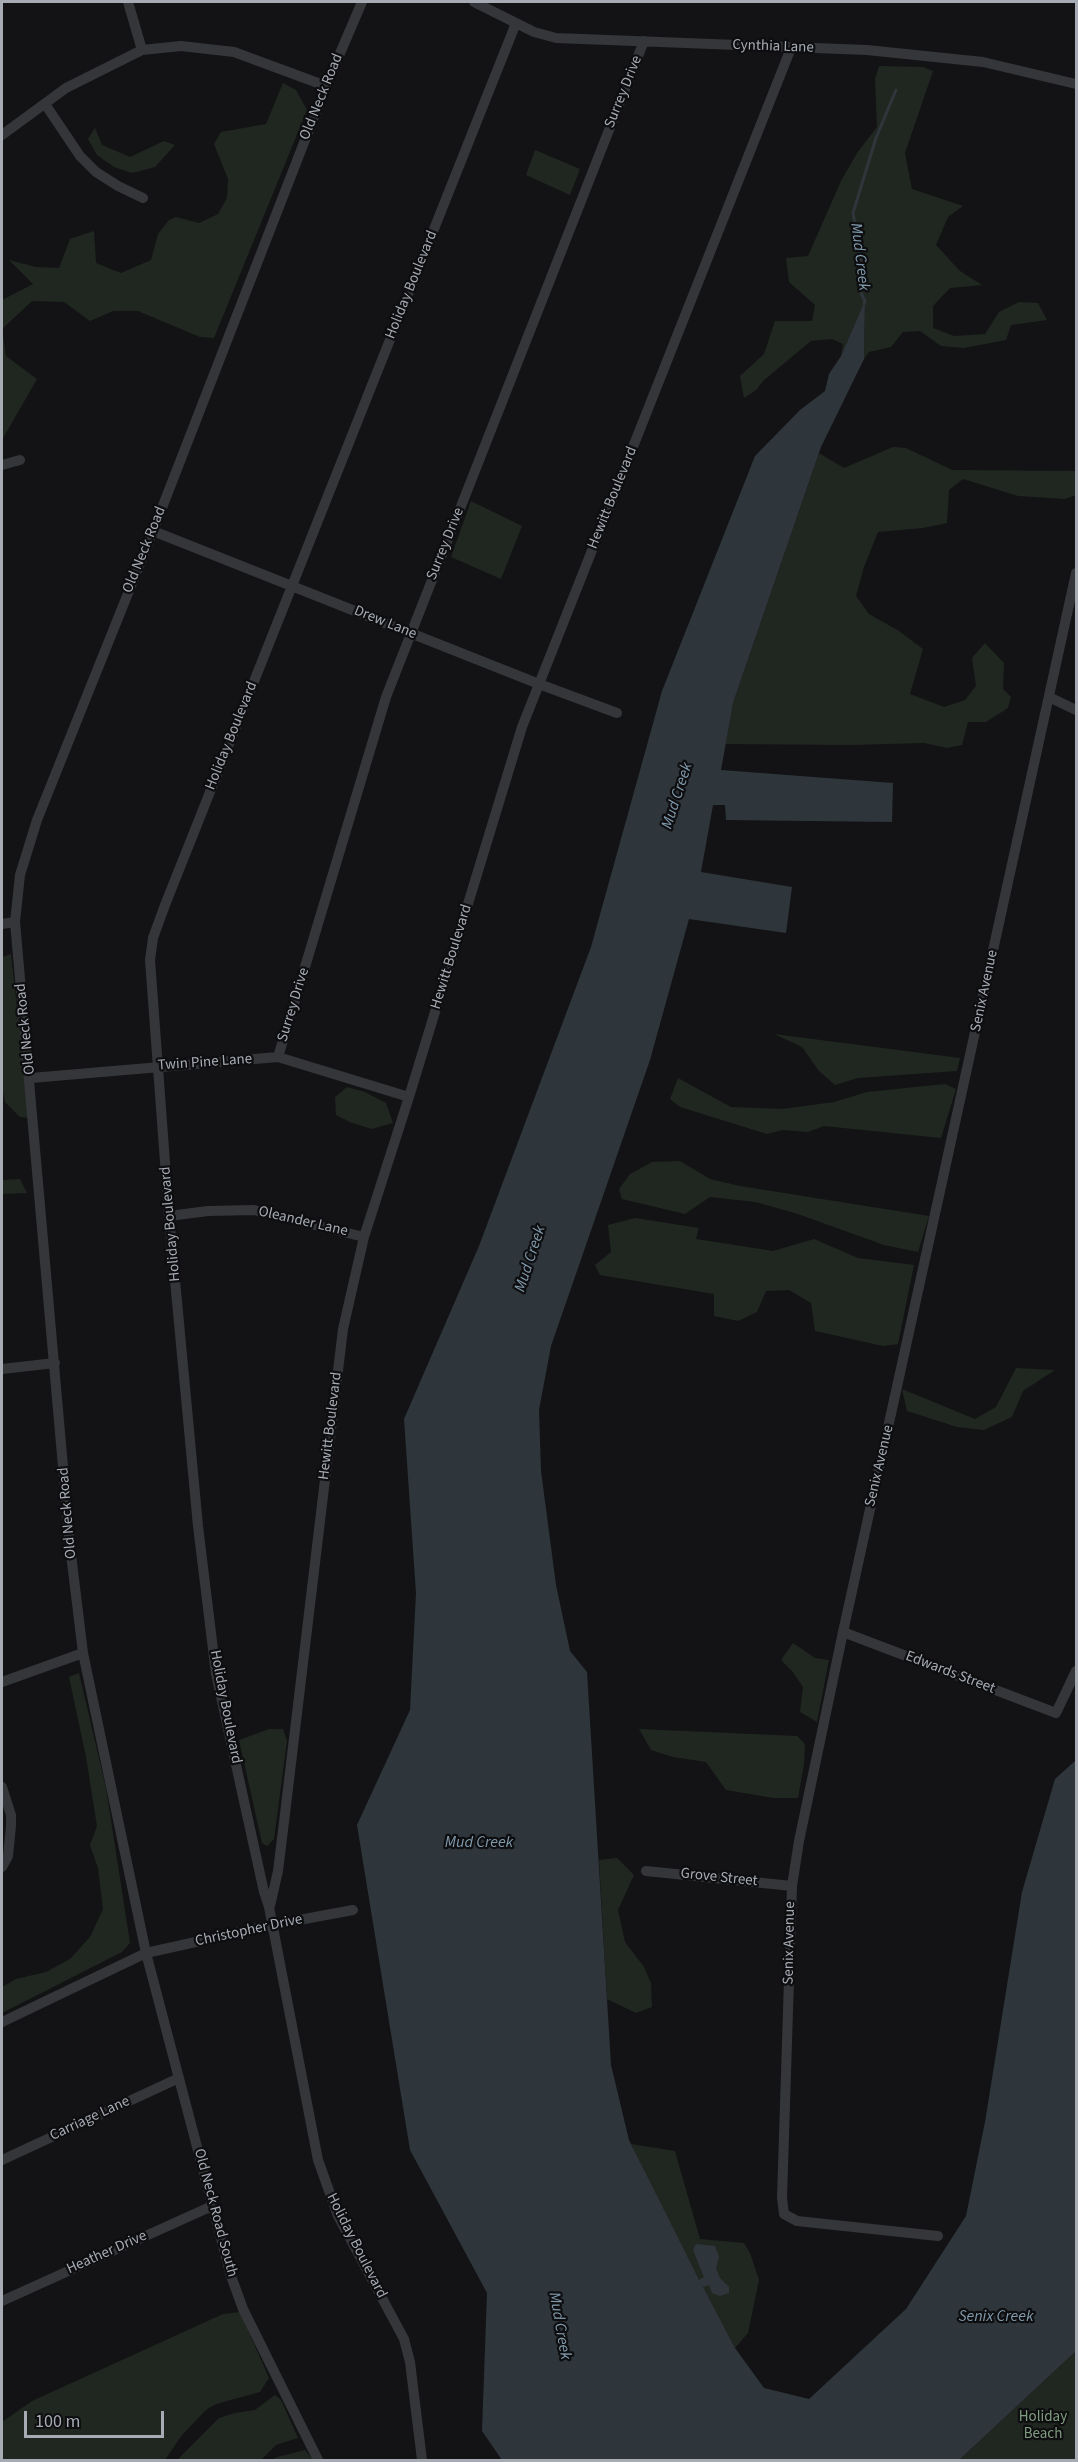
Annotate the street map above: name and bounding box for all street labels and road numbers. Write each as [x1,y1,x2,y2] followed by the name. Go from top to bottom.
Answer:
[732,37,814,57] street label: Cynthia Lane
[296,51,348,143] street label: Old Neck Road
[601,53,647,131] street label: Surrey Drive
[382,228,442,342] street label: Holiday Boulevard
[584,444,642,552] street label: Hewitt Boulevard
[119,504,171,596] street label: Old Neck Road
[423,505,469,583] street label: Surrey Drive
[351,602,419,644] street label: Drew Lane
[202,679,262,793] street label: Holiday Boulevard
[428,902,476,1012] street label: Hewitt Boulevard
[968,948,1002,1034] street label: Senix Avenue
[274,966,314,1044] street label: Surrey Drive
[12,982,40,1076] street label: Old Neck Road
[157,1051,253,1075] street label: Twin Pine Lane
[157,1166,185,1282] street label: Holiday Boulevard
[257,1203,349,1241] street label: Oleander Lane
[315,1371,347,1481] street label: Hewitt Boulevard
[862,1423,898,1509] street label: Senix Avenue
[55,1467,81,1559] street label: Old Neck Road
[903,1648,997,1698] street label: Edwards Street
[205,1649,245,1765] street label: Holiday Boulevard
[680,1865,758,1891] street label: Grove Street
[780,1901,800,1985] street label: Senix Avenue
[194,1911,304,1951] street label: Christopher Drive
[47,2093,133,2145] street label: Carriage Lane
[189,2147,241,2279] street label: Old Neck Road South
[322,2190,390,2302] street label: Holiday Boulevard
[64,2227,150,2279] street label: Heather Drive

